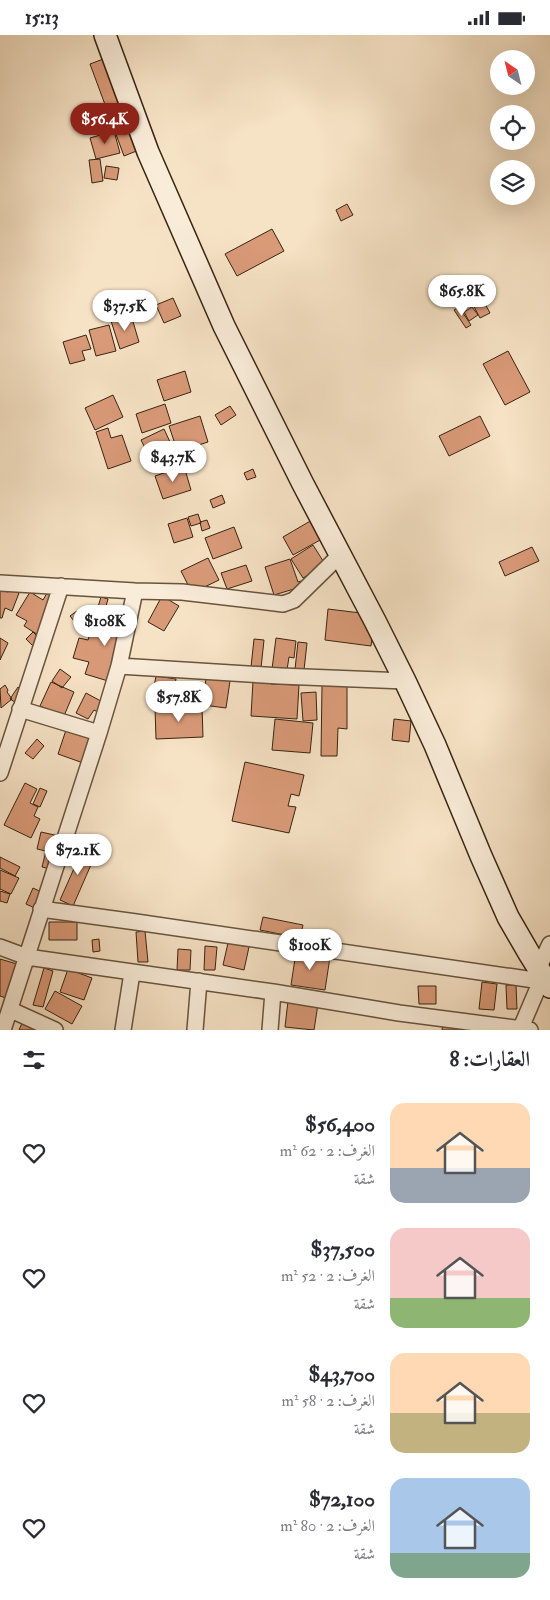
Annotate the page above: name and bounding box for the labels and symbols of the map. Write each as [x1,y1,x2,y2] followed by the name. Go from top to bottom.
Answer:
[490,50,535,95] north arrow
[64,103,146,145] pin: $56.4K
[421,275,503,317] pin: $65.8K
[84,289,166,332] pin: $37.5K
[132,441,214,483] pin: $43.7K
[70,605,140,647] pin: $108K
[138,681,220,723] pin: $57.8K
[37,833,119,876] pin: $72.1K
[275,929,345,971] pin: $100K

